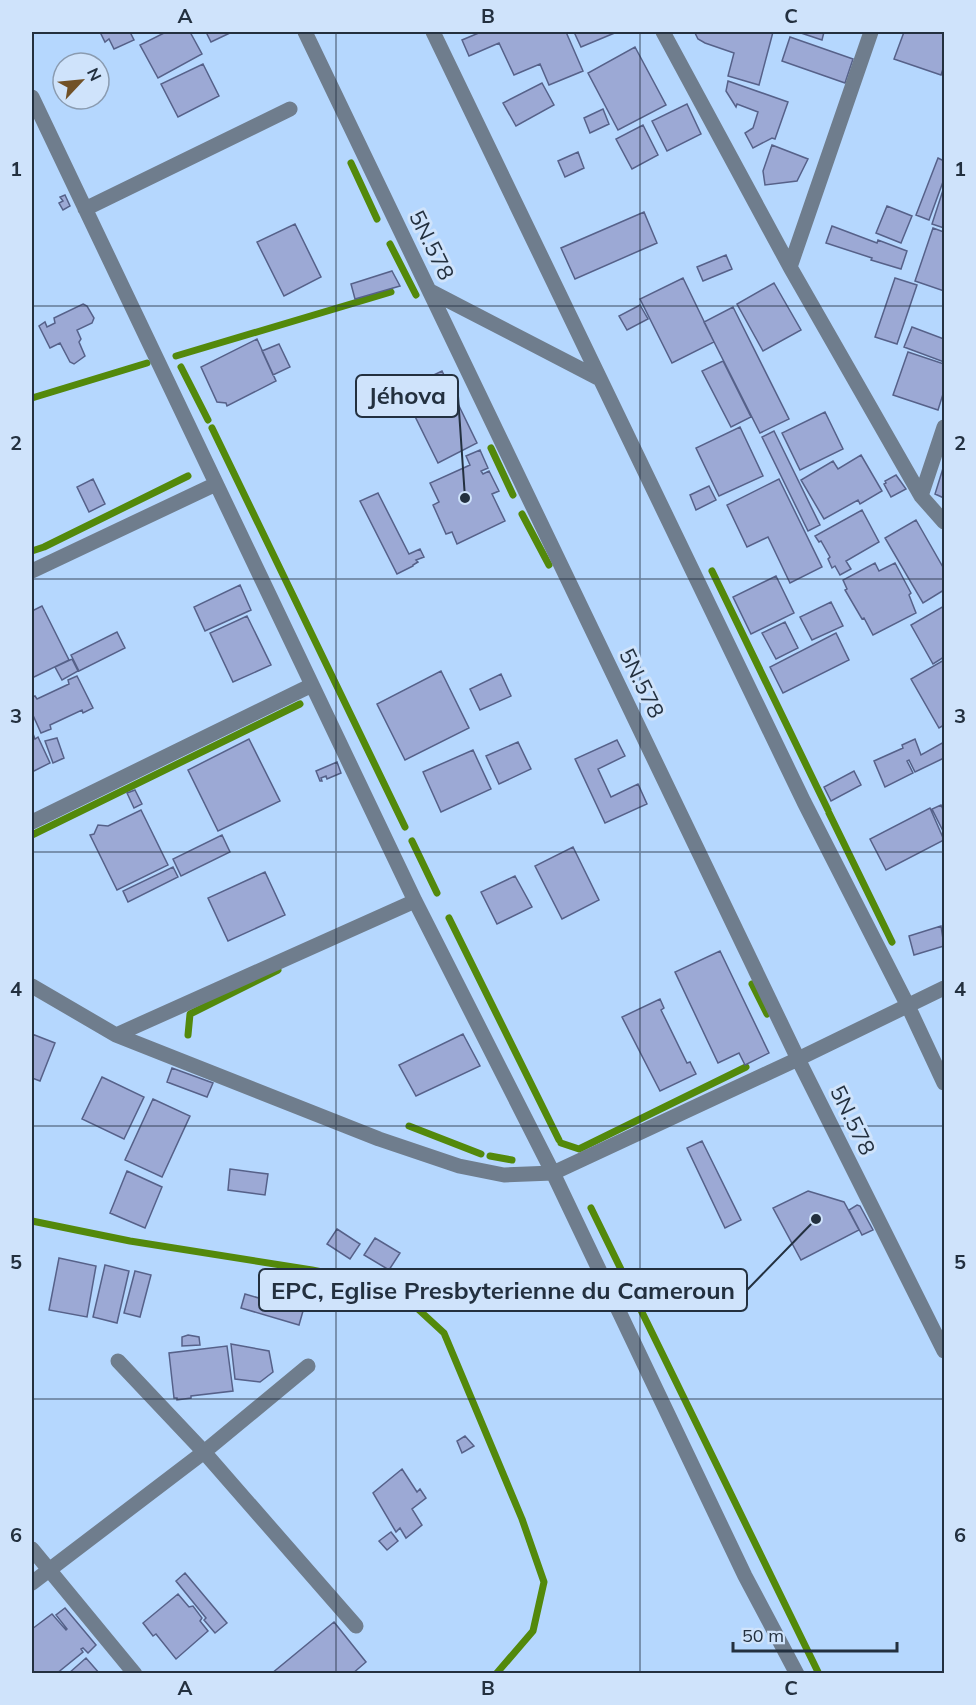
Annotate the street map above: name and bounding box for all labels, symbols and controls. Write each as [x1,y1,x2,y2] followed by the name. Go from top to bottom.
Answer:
[178,3,193,28] text: A
[481,3,495,28] text: B
[784,3,798,28] text: C
[51,51,111,111] north arrow
[83,65,106,84] text: N
[10,156,22,181] text: 1
[954,156,966,181] text: 1
[403,205,461,285] street label: 5N.578
[356,375,458,417] callout: Jéhova
[368,380,446,410] text: Jéhova
[10,430,22,455] text: 2
[954,430,966,455] text: 2
[613,643,671,723] street label: 5N.578
[10,703,22,728] text: 3
[954,703,966,728] text: 3
[10,976,22,1001] text: 4
[954,976,966,1001] text: 4
[824,1080,882,1160] street label: 5N.578
[10,1249,22,1274] text: 5
[954,1249,966,1274] text: 5
[259,1269,747,1311] callout: EPC, Eglise Presbyterienne du Cameroun
[271,1275,735,1305] text: EPC, Eglise Presbyterienne du Cameroun
[10,1522,22,1547] text: 6
[954,1522,966,1547] text: 6
[733,1615,896,1653] scale bar
[742,1624,784,1647] text: 50 m
[178,1675,193,1700] text: A
[481,1675,495,1700] text: B
[784,1675,798,1700] text: C

